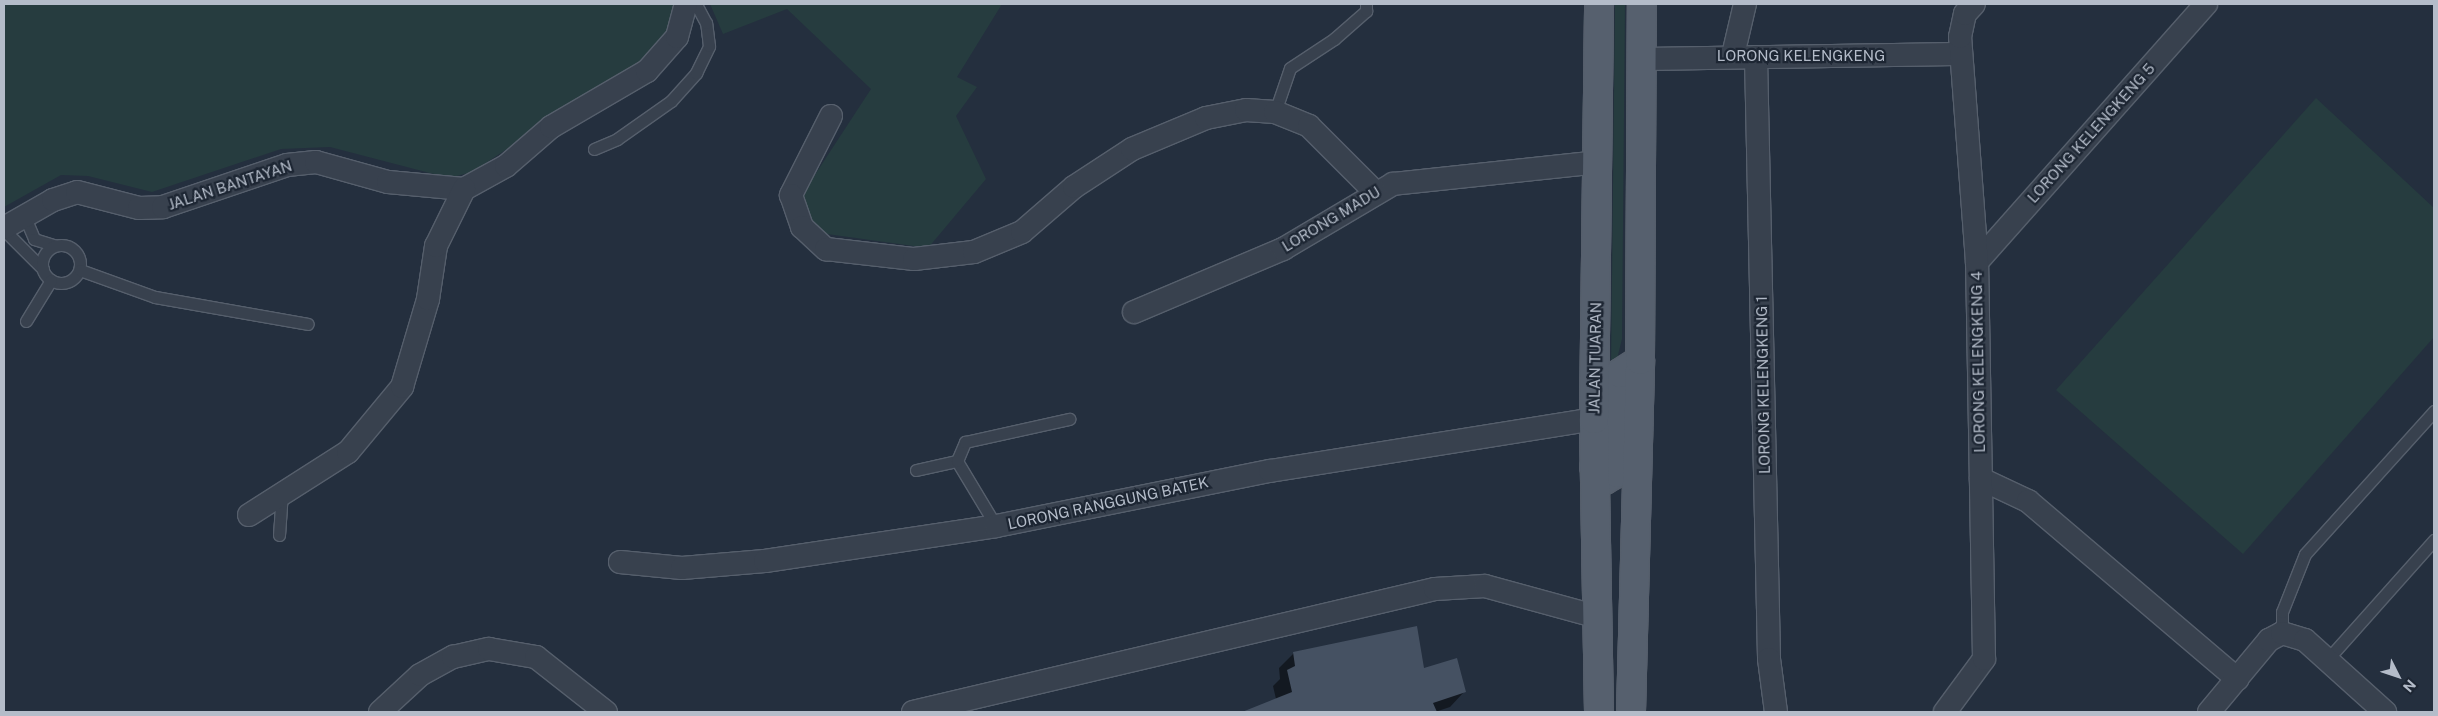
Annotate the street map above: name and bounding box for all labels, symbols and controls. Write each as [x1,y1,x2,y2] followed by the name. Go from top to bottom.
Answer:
[1717,47,1885,65] street label: LORONG KELENGKENG
[2024,60,2158,206] street label: LORONG KELENGKENG 5
[166,156,294,214] street label: JALAN BANTAYAN
[1279,183,1383,255] street label: LORONG MADU
[1967,271,1989,453] street label: LORONG KELENGKENG 4
[1752,296,1774,474] street label: LORONG KELENGKENG 1
[1585,302,1605,414] street label: JALAN TUARAN
[1006,473,1210,533] street label: LORONG RANGGUNG BATEK
[2373,651,2423,701] north arrow
[2400,676,2419,695] text: N

